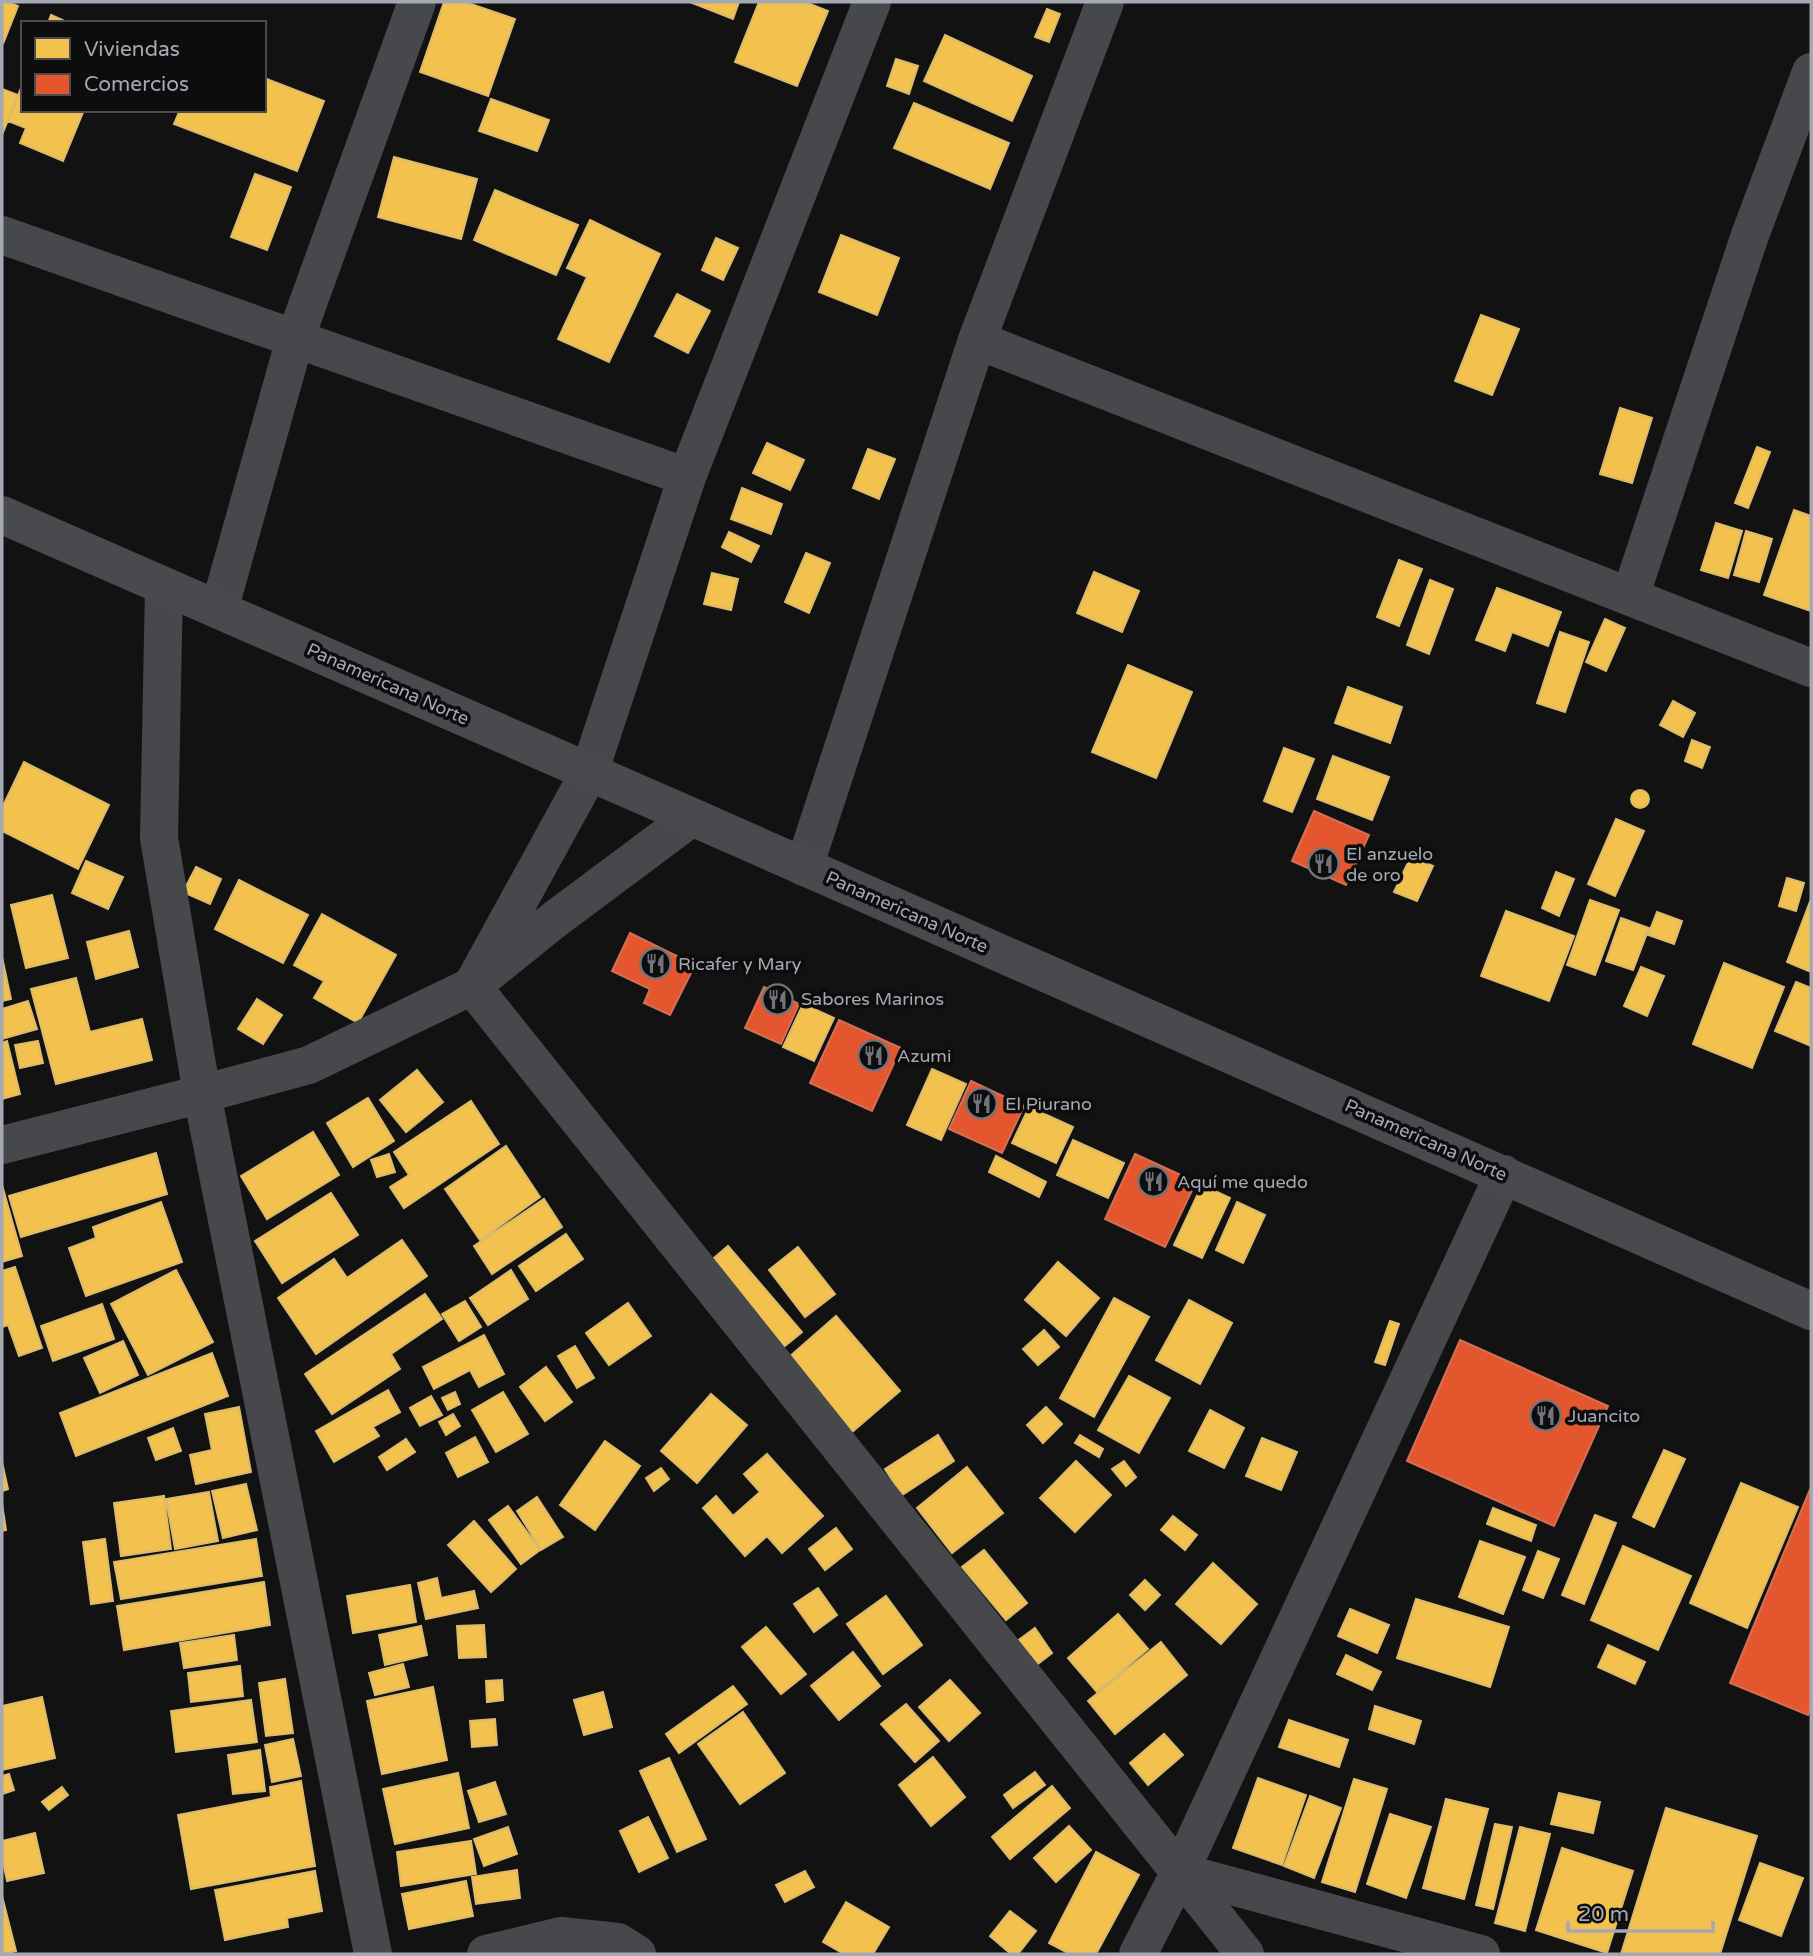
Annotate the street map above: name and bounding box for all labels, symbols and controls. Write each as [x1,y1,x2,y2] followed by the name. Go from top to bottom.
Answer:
[21,21,266,112] legend
[84,37,180,62] text: Viviendas
[84,72,189,97] text: Comercios
[303,638,473,730] street label: Panamericana Norte
[1346,843,1433,886] place label: El anzuelo de oro
[1306,847,1340,881] restaurant icon: El anzuelo de oro
[822,866,992,958] street label: Panamericana Norte
[638,947,672,981] restaurant icon: Ricafer y Mary
[678,953,802,975] place label: Ricafer y Mary
[761,982,795,1016] restaurant icon: Sabores Marinos
[801,988,944,1010] place label: Sabores Marinos
[857,1039,891,1073] restaurant icon: Azumi
[897,1045,951,1067] place label: Azumi
[965,1087,999,1121] restaurant icon: El Piurano
[1005,1093,1092,1115] place label: El Piurano
[1341,1094,1511,1186] street label: Panamericana Norte
[1137,1165,1171,1199] restaurant icon: Aquí me quedo
[1177,1171,1308,1193] place label: Aquí me quedo
[1528,1399,1562,1433] restaurant icon: Juancito
[1568,1405,1640,1427] place label: Juancito
[1568,1890,1713,1934] scale bar
[1578,1902,1629,1927] text: 20 m

